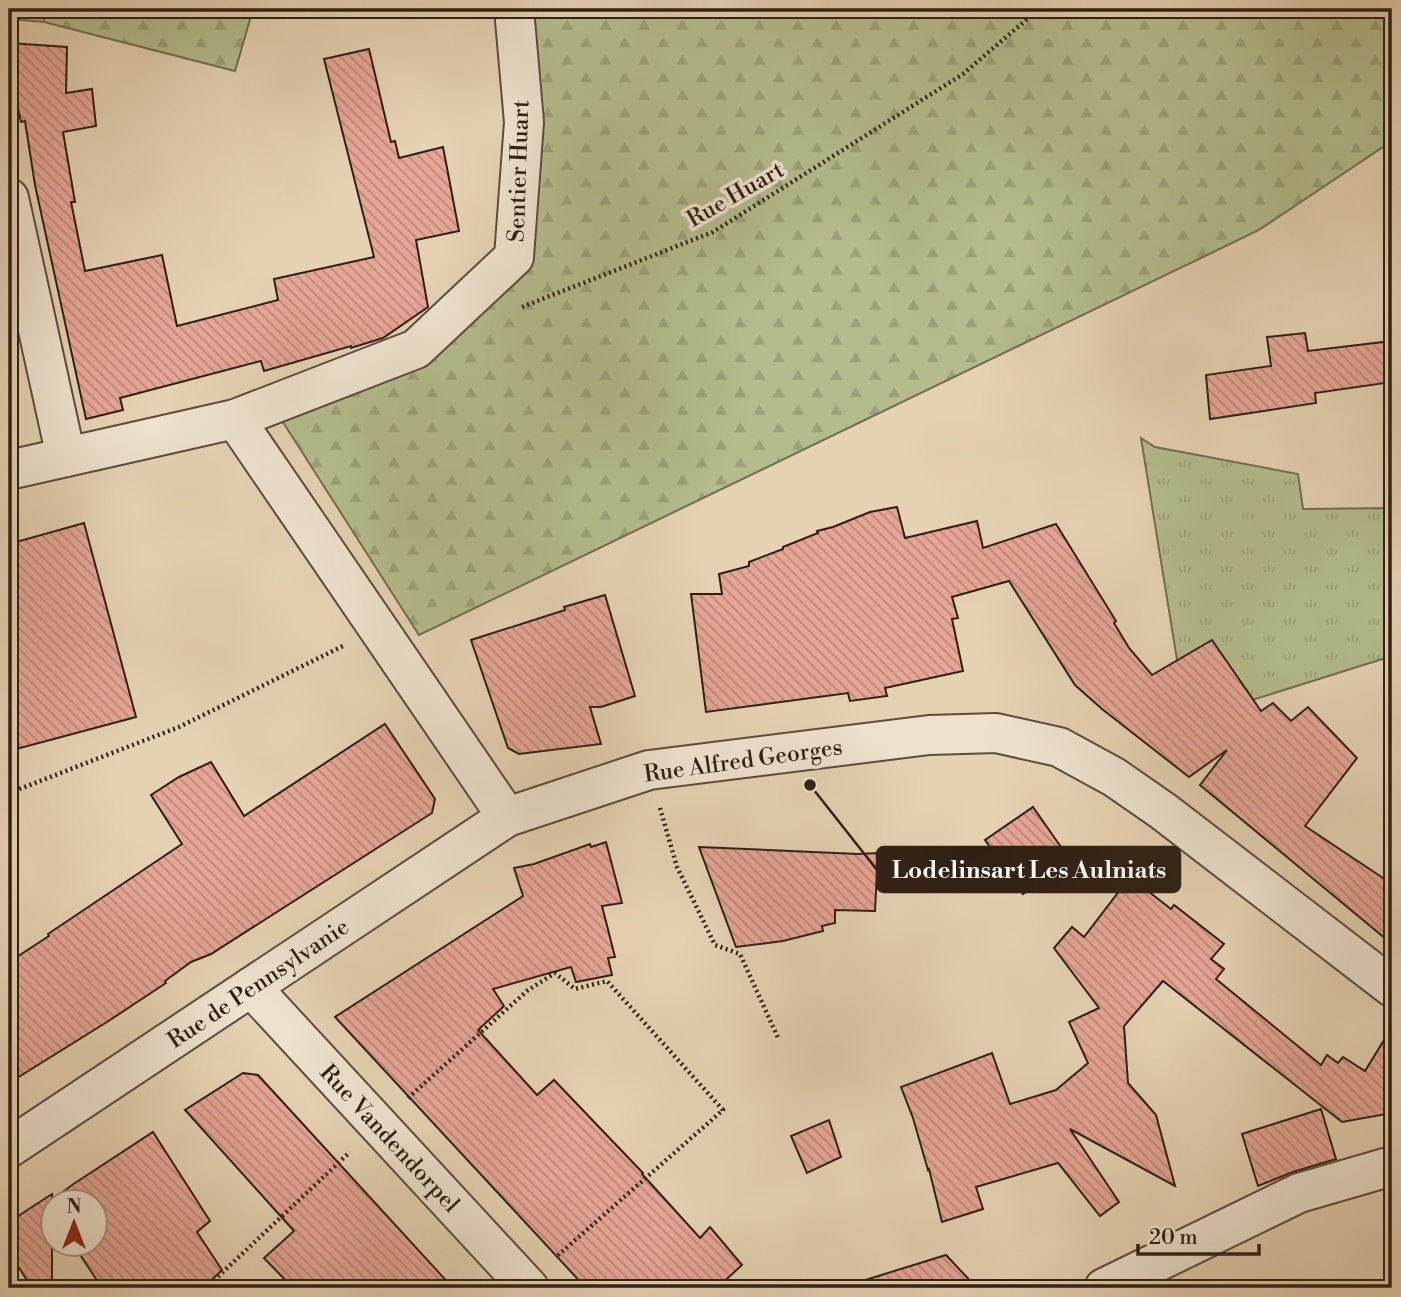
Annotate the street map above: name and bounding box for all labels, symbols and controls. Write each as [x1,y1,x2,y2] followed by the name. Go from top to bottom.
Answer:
[503,99,535,243] street label: Sentier Huart
[682,156,789,234] street label: Rue Huart
[642,733,844,789] street label: Rue Alfred Georges
[877,847,1180,892] callout: Lodelinsart Les Aulniats
[892,856,1166,886] text: Lodelinsart Les Aulniats
[163,913,355,1055] street label: Rue de Pennsylvanie
[314,1059,465,1219] street label: Rue Vandendorpel
[38,1188,108,1258] north arrow
[66,1195,82,1219] text: N
[1138,1213,1259,1257] scale bar
[1149,1225,1198,1251] text: 20 m

